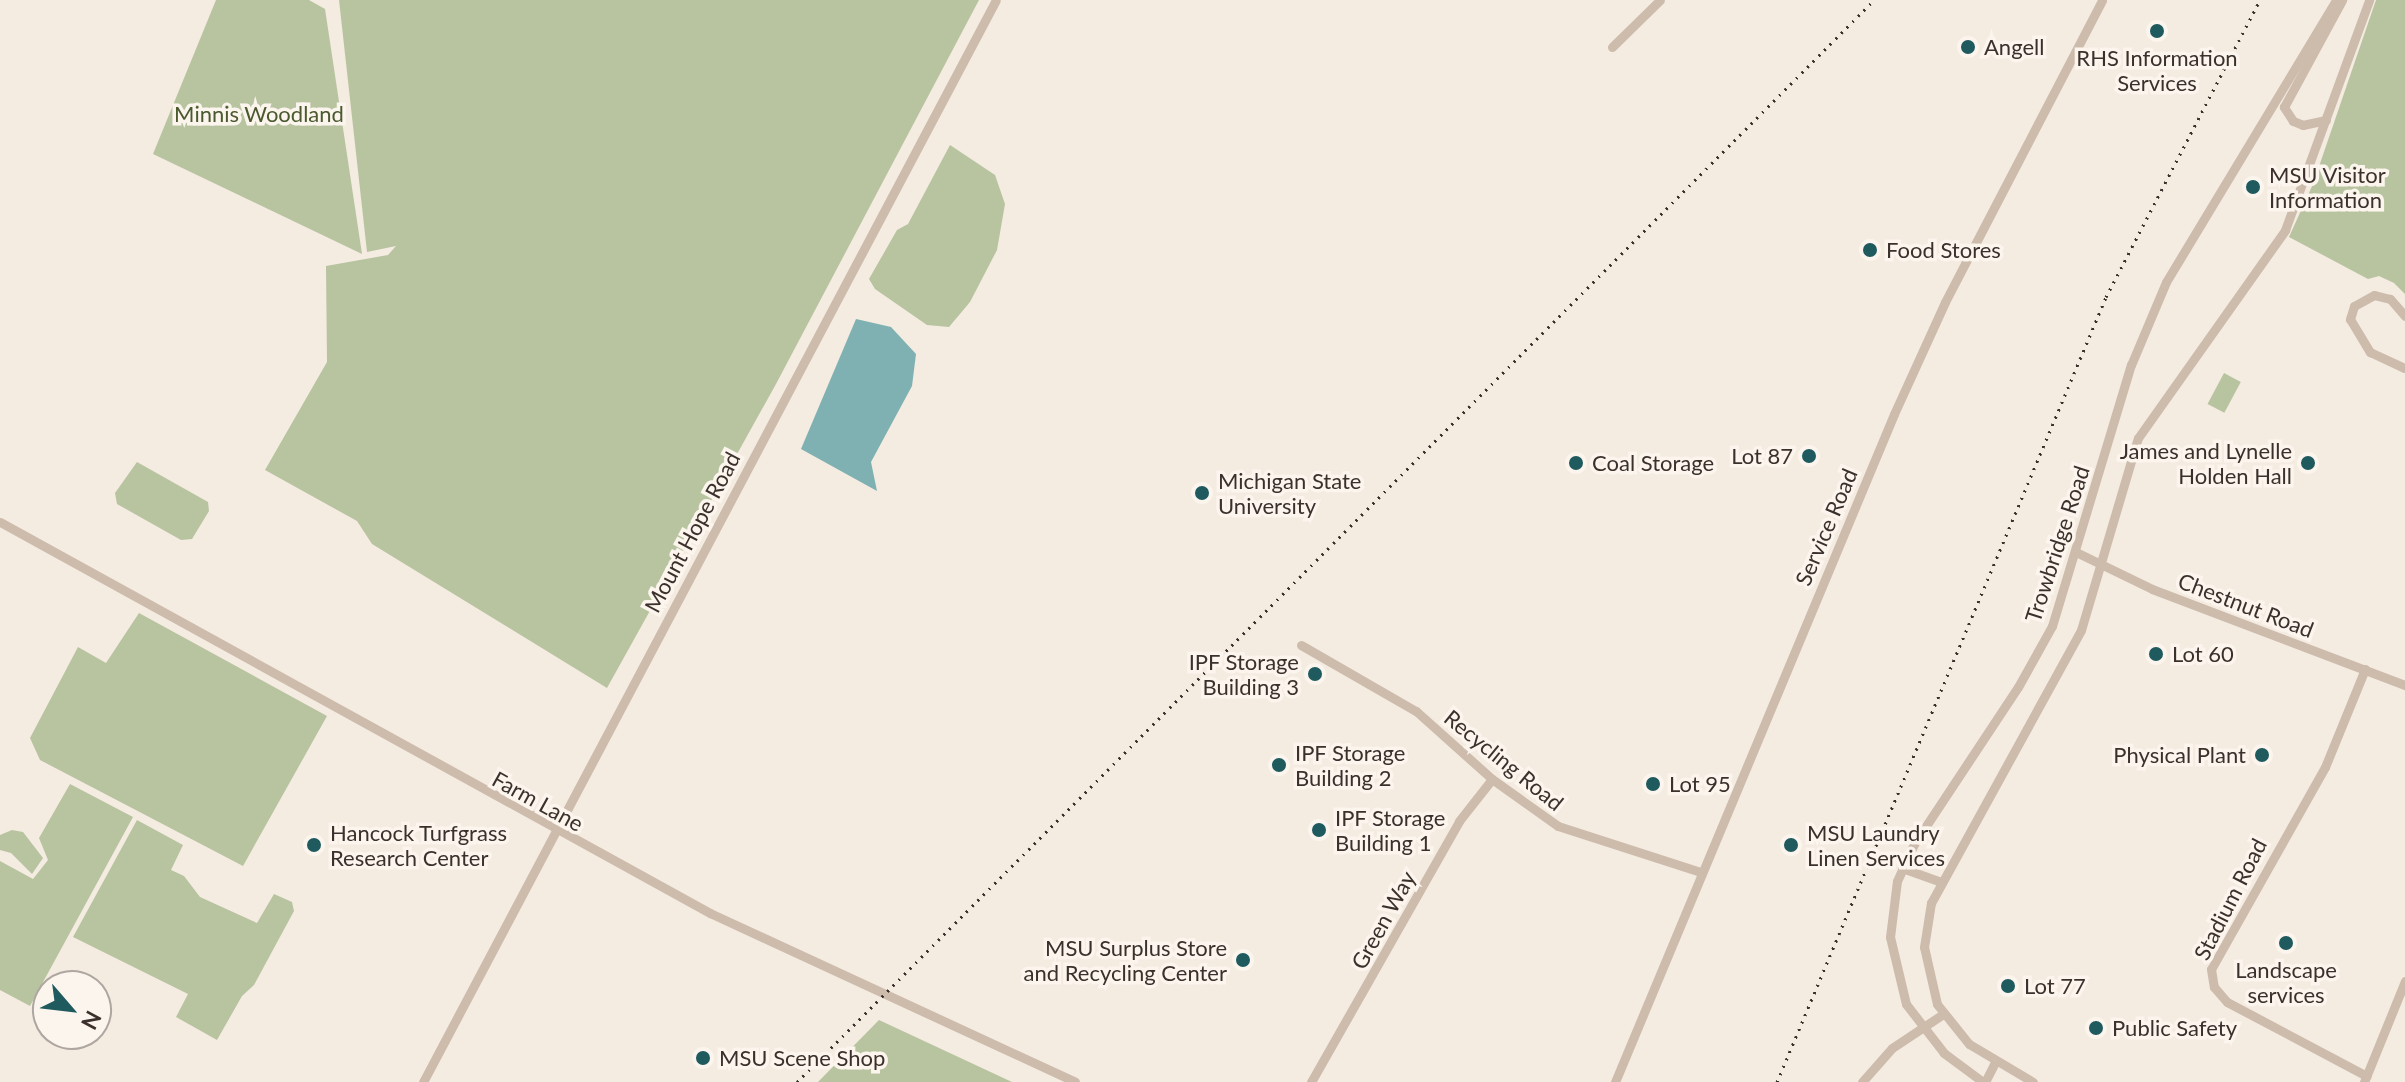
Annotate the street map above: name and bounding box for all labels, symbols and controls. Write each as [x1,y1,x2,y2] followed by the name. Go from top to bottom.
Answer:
[2148,22,2166,40] marker: RHS Information Services
[1984,34,2044,60] place label: Angell
[1959,38,1977,56] marker: Angell
[2076,44,2238,96] place label: RHS Information Services
[174,101,344,127] park label: Minnis Woodland
[2269,161,2386,212] place label: MSU Visitor Information
[2244,178,2262,196] marker: MSU Visitor Information
[1886,237,2001,263] place label: Food Stores
[1861,241,1879,259] marker: Food Stores
[2120,437,2292,488] place label: James and Lynelle Holden Hall
[1731,443,1793,469] place label: Lot 87
[639,447,745,617] street label: Mount Hope Road
[1800,447,1818,465] marker: Lot 87
[1592,450,1714,476] place label: Coal Storage
[1567,454,1585,472] marker: Coal Storage
[2299,454,2317,472] marker: James and Lynelle Holden Hall
[2019,462,2095,626] street label: Trowbridge Road
[1790,465,1862,589] street label: Service Road
[1218,467,1361,518] place label: Michigan State University
[1193,484,1211,502] marker: Michigan State University
[2175,567,2317,643] street label: Chestnut Road
[2172,641,2234,667] place label: Lot 60
[2147,645,2165,663] marker: Lot 60
[1188,648,1299,700] place label: IPF Storage Building 3
[1306,665,1324,683] marker: IPF Storage Building 3
[1439,704,1569,816] street label: Recycling Road
[1295,739,1406,790] place label: IPF Storage Building 2
[2113,742,2246,768] place label: Physical Plant
[2253,746,2271,764] marker: Physical Plant
[1270,756,1288,774] marker: IPF Storage Building 2
[488,765,588,837] street label: Farm Lane
[1669,771,1731,797] place label: Lot 95
[1644,775,1662,793] marker: Lot 95
[1335,804,1446,856] place label: IPF Storage Building 1
[330,819,508,870] place label: Hancock Turfgrass Research Center
[1807,819,1945,870] place label: MSU Laundry Linen Services
[1310,821,1328,839] marker: IPF Storage Building 1
[2188,834,2272,964] street label: Stadium Road
[305,836,323,854] marker: Hancock Turfgrass Research Center
[1782,836,1800,854] marker: MSU Laundry Linen Services
[1345,866,1421,974] street label: Green Way
[1024,934,1227,986] place label: MSU Surplus Store and Recycling Center
[2277,934,2295,952] marker: Landscape services
[1234,951,1252,969] marker: MSU Surplus Store and Recycling Center
[2235,956,2337,1008] place label: Landscape services
[32,970,112,1050] north arrow
[2024,973,2086,999] place label: Lot 77
[1999,977,2017,995] marker: Lot 77
[76,1007,108,1034] text: N
[2112,1015,2237,1041] place label: Public Safety
[2087,1019,2105,1037] marker: Public Safety
[719,1045,885,1071] place label: MSU Scene Shop
[694,1049,712,1067] marker: MSU Scene Shop

